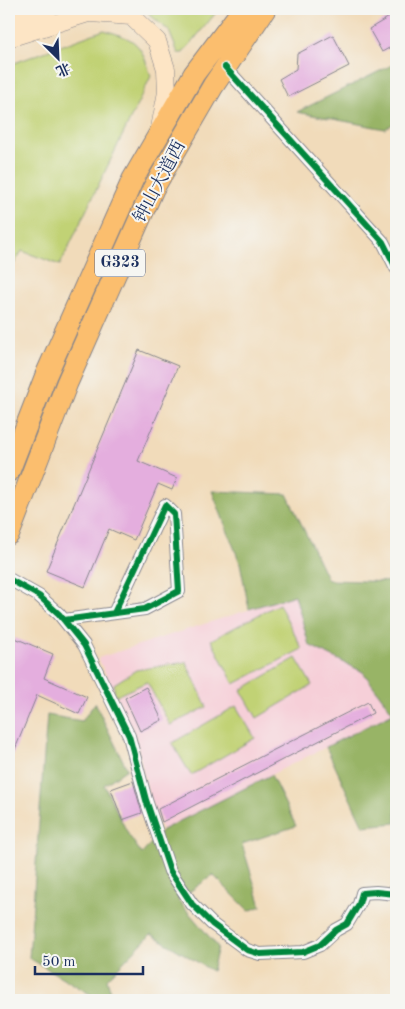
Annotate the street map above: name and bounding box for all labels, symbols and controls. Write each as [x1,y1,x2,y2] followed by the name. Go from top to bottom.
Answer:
[32,32,82,82] north arrow
[54,60,73,79] text: 北
[129,137,189,226] street label: 钟山大道西
[95,250,145,276] road number: G323
[35,944,142,976] scale bar
[42,955,76,970] text: 50 m

